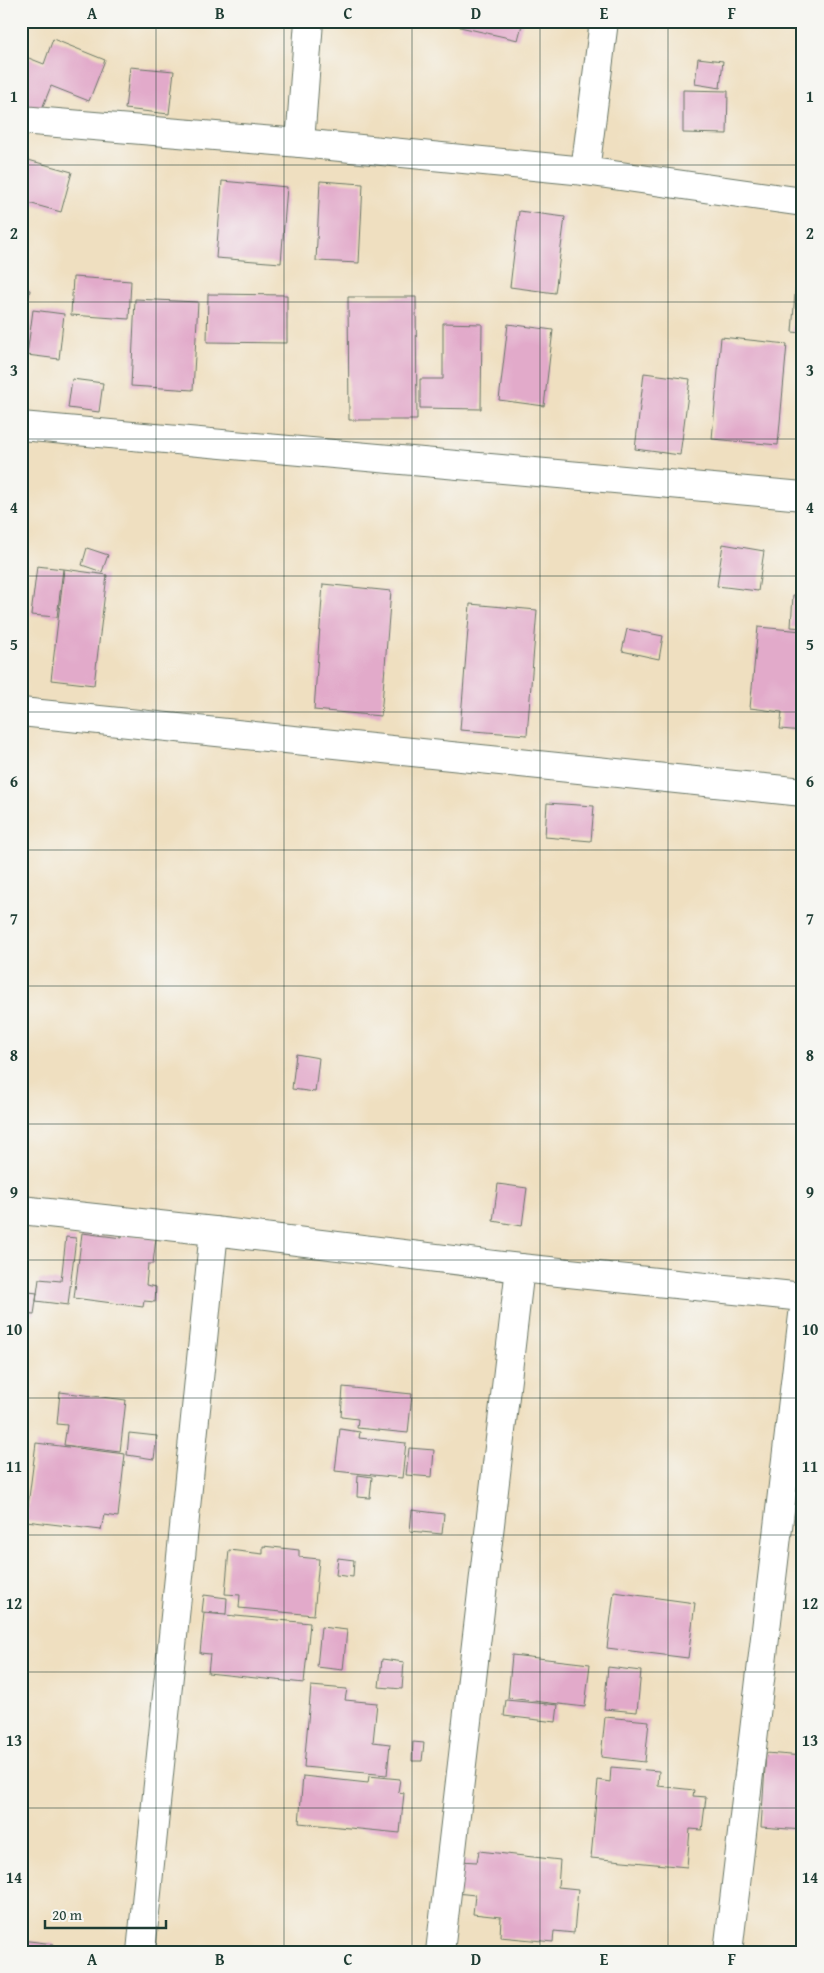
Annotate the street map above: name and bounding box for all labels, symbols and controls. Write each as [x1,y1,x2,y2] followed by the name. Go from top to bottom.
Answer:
[87,1,98,25] text: A
[215,1,225,25] text: B
[343,1,353,25] text: C
[471,1,481,25] text: D
[600,1,609,25] text: E
[728,1,736,25] text: F
[10,84,18,108] text: 1
[806,84,814,108] text: 1
[10,221,18,245] text: 2
[806,221,814,245] text: 2
[10,358,18,382] text: 3
[806,358,814,382] text: 3
[10,495,18,519] text: 4
[806,495,814,519] text: 4
[10,632,18,656] text: 5
[806,632,814,656] text: 5
[10,769,18,793] text: 6
[806,769,814,793] text: 6
[10,906,18,930] text: 7
[806,906,814,930] text: 7
[10,1043,18,1067] text: 8
[806,1043,814,1067] text: 8
[10,1180,18,1204] text: 9
[806,1180,814,1204] text: 9
[6,1317,22,1341] text: 10
[802,1317,818,1341] text: 10
[6,1454,22,1478] text: 11
[802,1454,818,1478] text: 11
[6,1591,22,1615] text: 12
[802,1591,818,1615] text: 12
[6,1728,22,1752] text: 13
[802,1728,818,1752] text: 13
[6,1865,22,1889] text: 14
[802,1865,818,1889] text: 14
[45,1898,166,1930] scale bar
[52,1904,83,1925] text: 20 m
[87,1947,98,1971] text: A
[215,1947,225,1971] text: B
[343,1947,353,1971] text: C
[471,1947,481,1971] text: D
[600,1947,609,1971] text: E
[728,1947,736,1971] text: F

